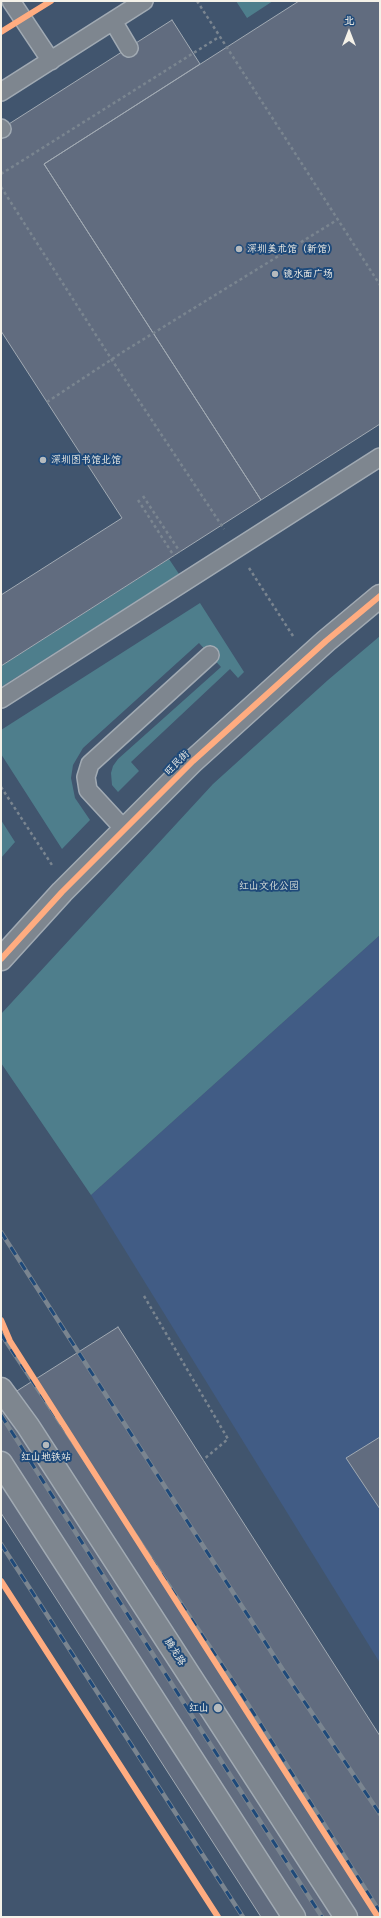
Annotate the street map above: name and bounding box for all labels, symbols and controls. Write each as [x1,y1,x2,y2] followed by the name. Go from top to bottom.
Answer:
[329,12,369,52] north arrow
[344,13,355,27] text: 北
[247,243,337,255] place label: 深圳美术馆（新馆）
[234,244,244,254] marker: 深圳美术馆（新馆）
[283,268,333,280] place label: 镜水面广场
[270,269,280,279] marker: 镜水面广场
[51,454,121,466] place label: 深圳图书馆北馆
[38,455,48,465] marker: 深圳图书馆北馆
[162,748,192,778] street label: 旺民街
[239,880,299,892] park label: 红山文化公园
[41,1440,51,1450] marker: 红山地铁站
[21,1451,71,1463] place label: 红山地铁站
[162,1636,188,1668] street label: 腾龙路
[189,1702,209,1714] place label: 红山
[212,1702,224,1714] marker: 红山

